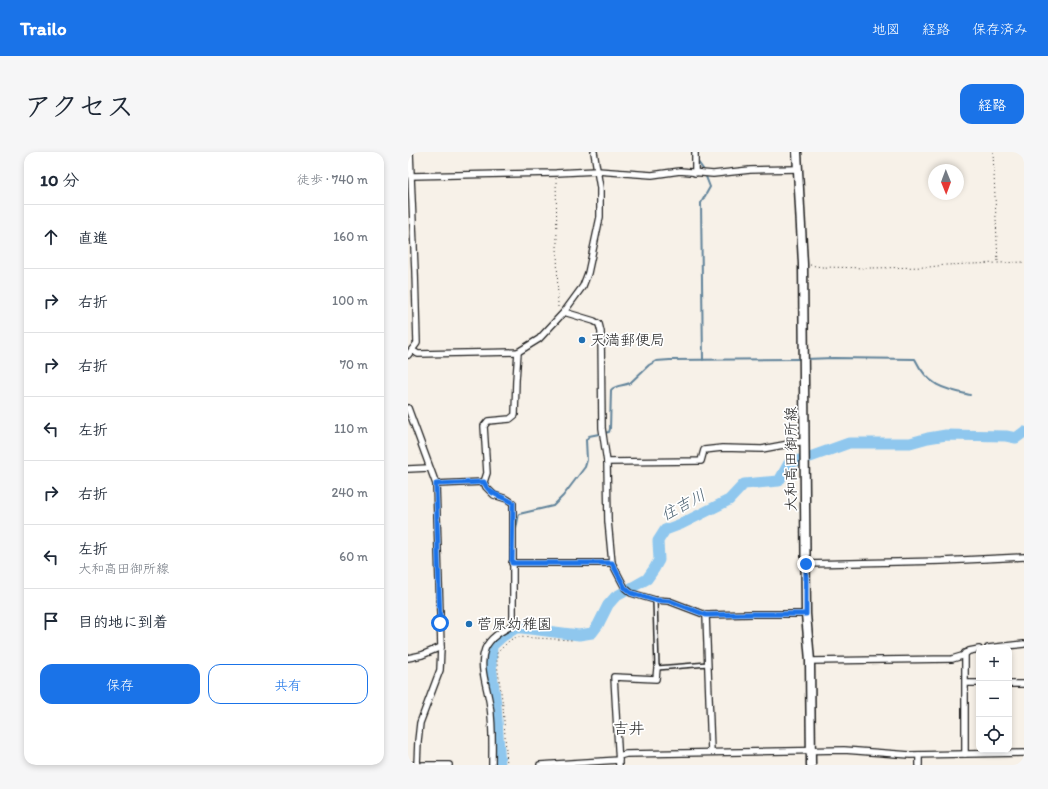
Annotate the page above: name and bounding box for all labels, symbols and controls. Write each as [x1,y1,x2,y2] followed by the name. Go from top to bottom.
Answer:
[20,17,67,40] text: Trailo
[872,21,900,38] text: 地図
[922,21,950,38] text: 経路
[972,21,1028,38] text: 保存済み
[960,84,1024,124] button: 経路
[24,89,134,123] text: アクセス
[928,164,964,200] north arrow
[40,170,79,190] text: 10 分
[297,172,368,187] text: 徒歩 · 740 m
[40,226,62,248] icon: ahead
[78,229,108,247] text: 直進
[333,229,368,244] text: 160 m
[40,290,62,312] icon: right
[78,293,108,311] text: 右折
[332,293,368,308] text: 100 m
[590,331,665,349] place label: 天満郵便局
[577,335,587,345] marker: 天満郵便局
[40,354,62,376] icon: right
[78,357,108,375] text: 右折
[340,357,368,372] text: 70 m
[782,406,800,512] street label: 大和高田御所線
[40,418,62,440] icon: left
[78,421,108,439] text: 左折
[334,421,368,436] text: 110 m
[40,482,62,504] icon: right
[78,485,108,503] text: 右折
[331,485,368,500] text: 240 m
[657,485,709,525] water label: 住吉川
[78,540,108,558] text: 左折
[40,546,62,568] icon: left
[339,549,368,564] text: 60 m
[797,555,815,573] route end
[78,561,169,576] text: 大和高田御所線
[40,610,62,632] icon: arrive
[78,613,168,631] text: 目的地に到着
[431,614,449,632] route start
[477,615,552,633] place label: 菅原幼稚園
[464,619,474,629] marker: 菅原幼稚園
[976,645,1012,753] map controls
[976,645,1012,681] button: +
[40,664,200,704] button: 保存
[208,664,368,704] button: 共有
[976,681,1012,717] button: −
[976,717,1012,753] button: locate
[613,719,645,738] district label: 吉井

